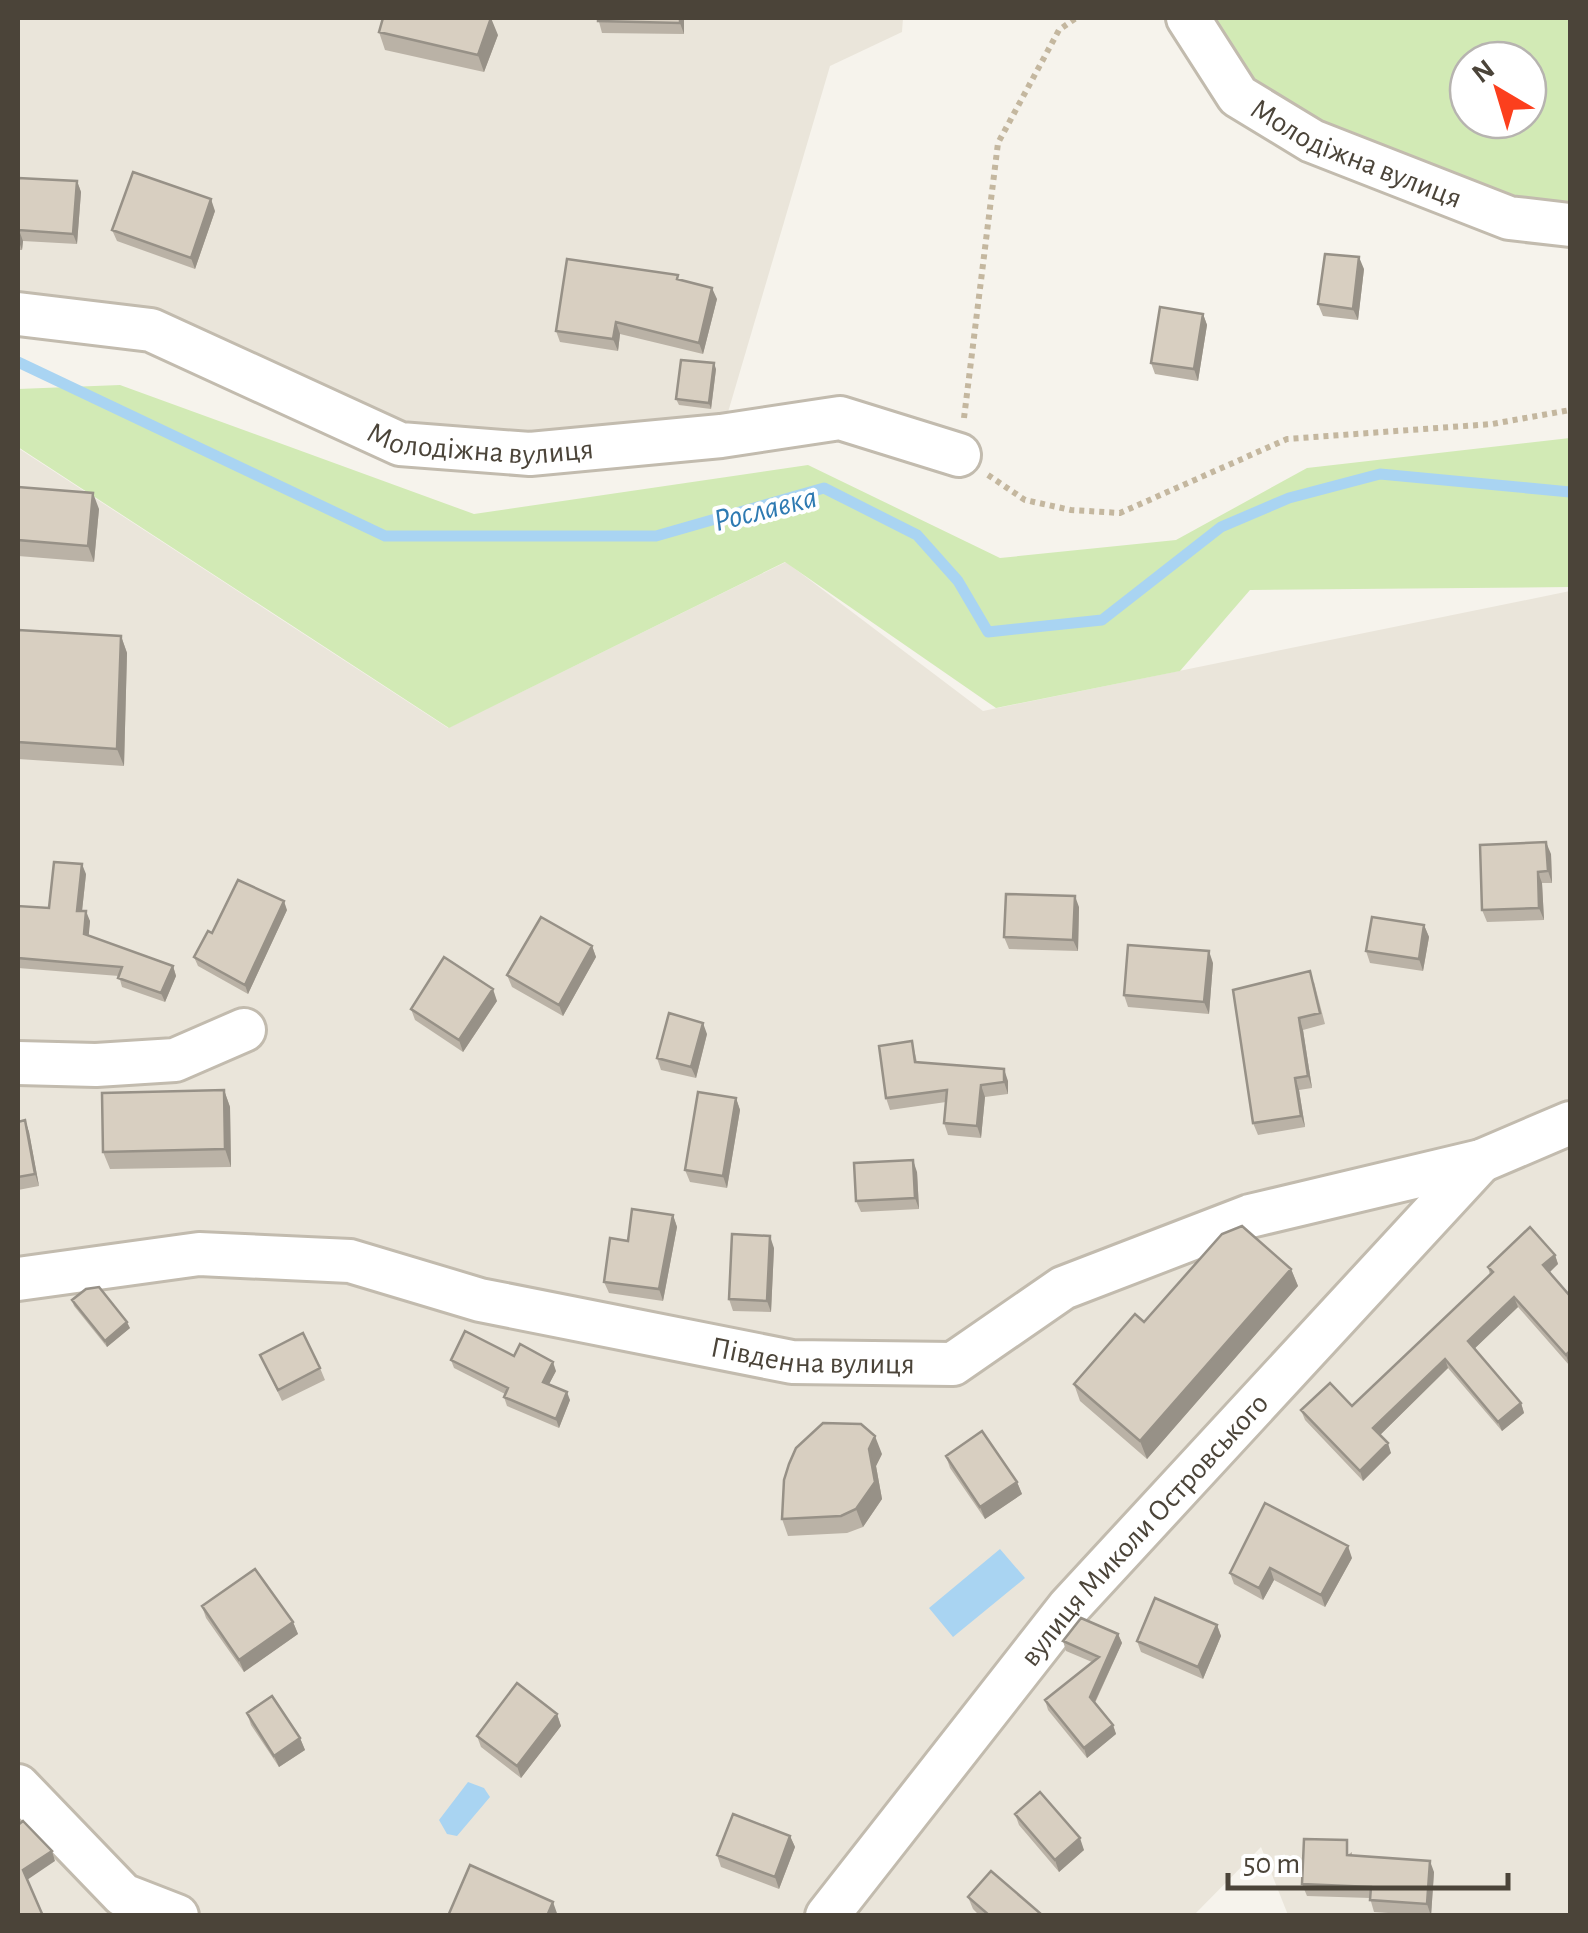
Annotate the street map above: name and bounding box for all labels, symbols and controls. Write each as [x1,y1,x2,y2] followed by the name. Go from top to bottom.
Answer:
[1448,40,1548,140] north arrow
[1468,55,1500,89] text: N
[1245,94,1466,214] street label: Молодіжна вулиця
[363,417,595,470] street label: Молодіжна вулиця
[711,481,820,537] water label: Рославка
[708,1332,915,1380] street label: Південна вулиця
[1015,1388,1274,1672] street label: вулиця Миколи Островського
[1228,1828,1508,1890] scale bar
[1243,1849,1300,1879] text: 50 m

